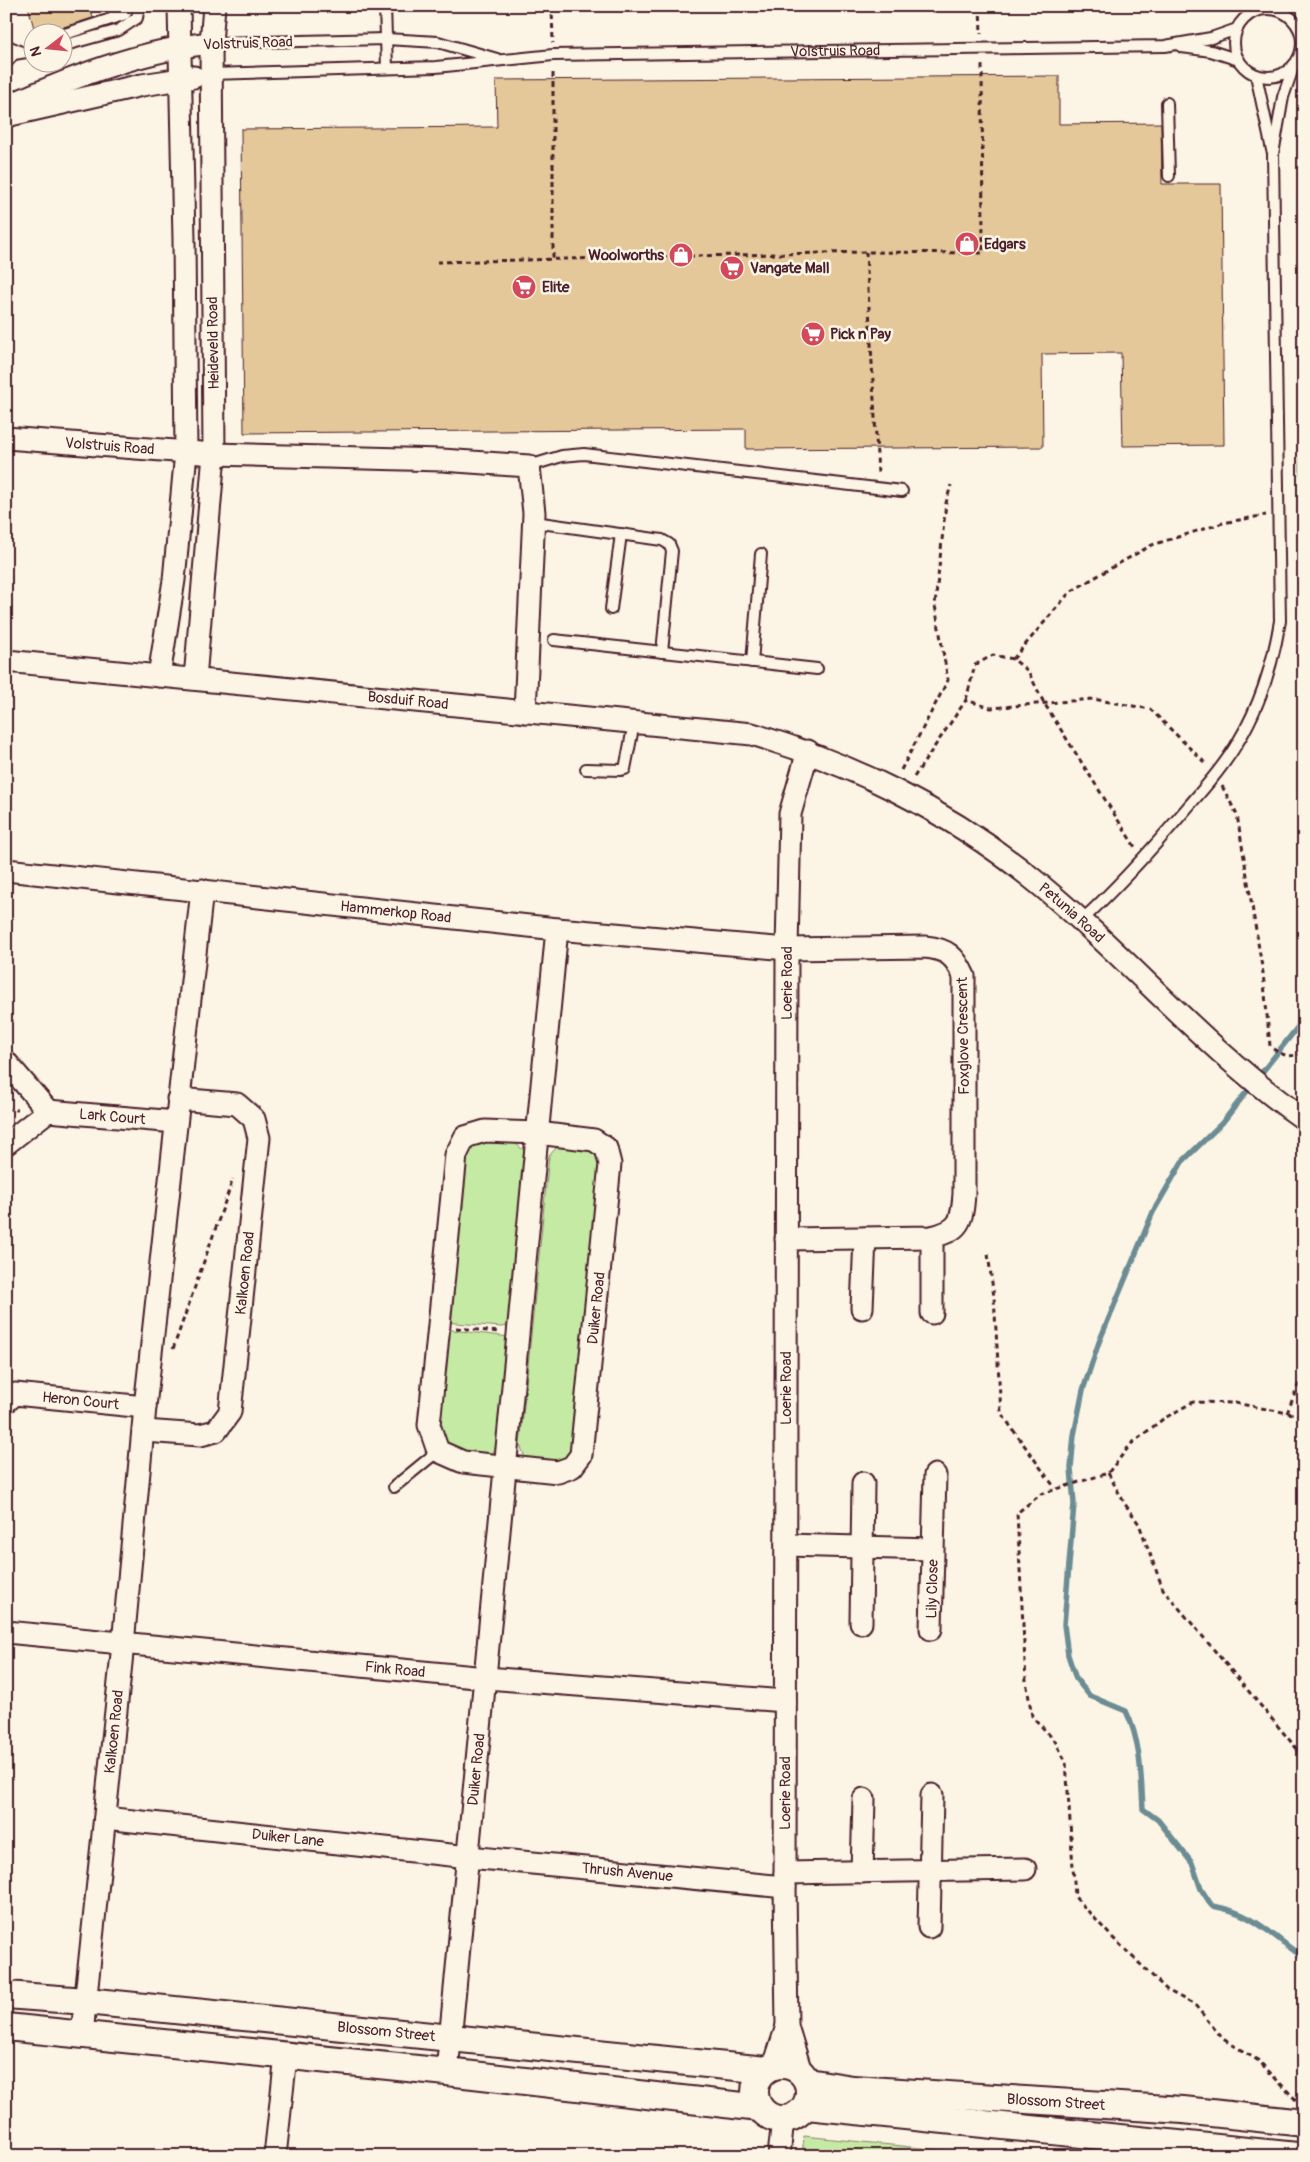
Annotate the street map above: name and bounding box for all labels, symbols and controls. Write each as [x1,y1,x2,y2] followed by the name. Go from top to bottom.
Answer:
[22,22,72,72] north arrow
[203,32,293,55] street label: Volstruis Road
[790,41,880,62] street label: Volstruis Road
[27,45,45,58] text: N
[954,231,980,257] shop icon: Edgars
[984,235,1026,254] place label: Edgars
[668,242,694,268] shop icon: Woolworths
[588,246,664,265] place label: Woolworths
[719,255,745,281] supermarket icon: Vangate Mall
[750,259,830,278] place label: Vangate Mall
[511,274,537,300] supermarket icon: Elite
[542,278,570,297] place label: Elite
[203,296,224,390] street label: Heideveld Road
[800,321,826,347] supermarket icon: Pick n Pay
[830,325,891,344] place label: Pick n Pay
[64,434,155,459] street label: Volstruis Road
[367,687,449,714] street label: Bosduif Road
[1035,879,1108,947] street label: Petunia Road
[339,897,452,928] street label: Hammerkop Road
[778,946,797,1020] street label: Loerie Road
[953,976,974,1095] street label: Foxglove Crescent
[78,1105,147,1129] street label: Lark Court
[231,1230,259,1316] street label: Kalkoen Road
[583,1271,610,1345] street label: Duiker Road
[777,1351,796,1425] street label: Loerie Road
[41,1388,121,1414] street label: Heron Court
[922,1558,943,1619] street label: Lily Close
[364,1657,426,1682] street label: Fink Road
[100,1689,128,1774] street label: Kalkoen Road
[464,1732,490,1807] street label: Duiker Road
[776,1756,795,1830] street label: Loerie Road
[251,1825,326,1851] street label: Duiker Lane
[581,1859,674,1886] street label: Thrush Avenue
[336,2018,437,2046] street label: Blossom Street
[1006,2090,1107,2115] street label: Blossom Street

